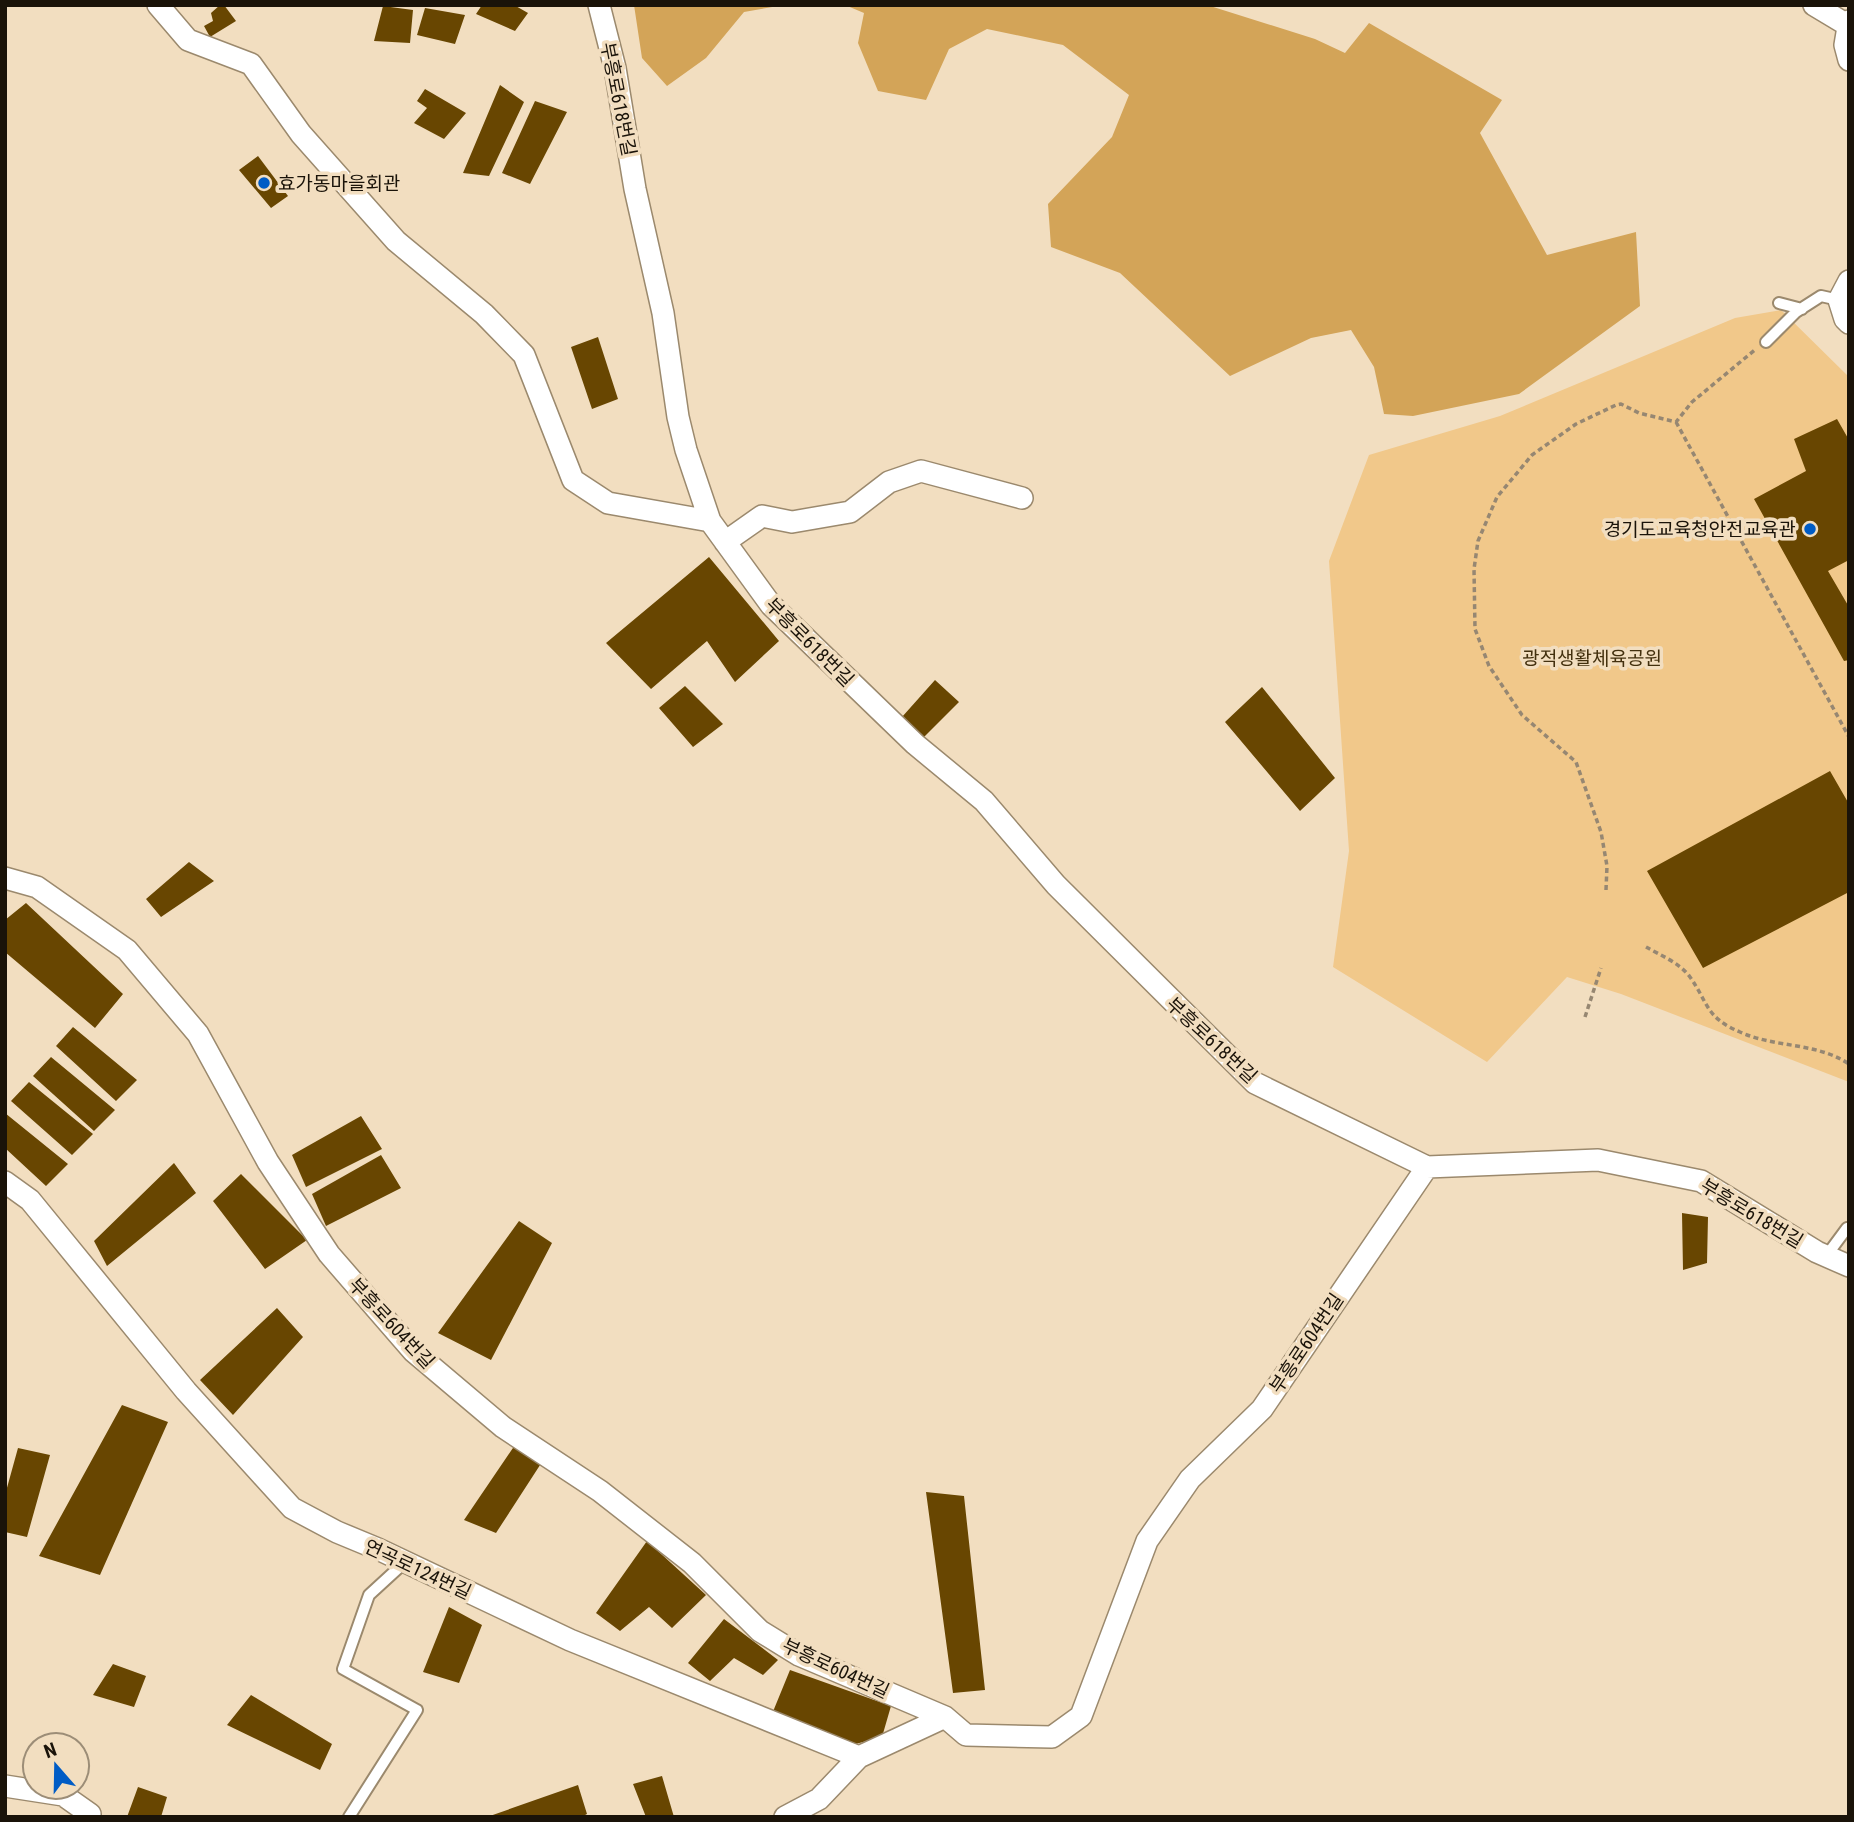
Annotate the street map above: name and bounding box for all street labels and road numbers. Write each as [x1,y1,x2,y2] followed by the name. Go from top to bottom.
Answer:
[596,40,641,158] street label: 부흥로618번길
[761,593,859,691] street label: 부흥로618번길
[1162,993,1262,1088] street label: 부흥로618번길
[1696,1174,1807,1253] street label: 부흥로618번길
[344,1273,439,1373] street label: 부흥로604번길
[1265,1289,1348,1398] street label: 부흥로604번길
[361,1535,475,1604] street label: 연곡로124번길
[779,1634,893,1703] street label: 부흥로604번길

